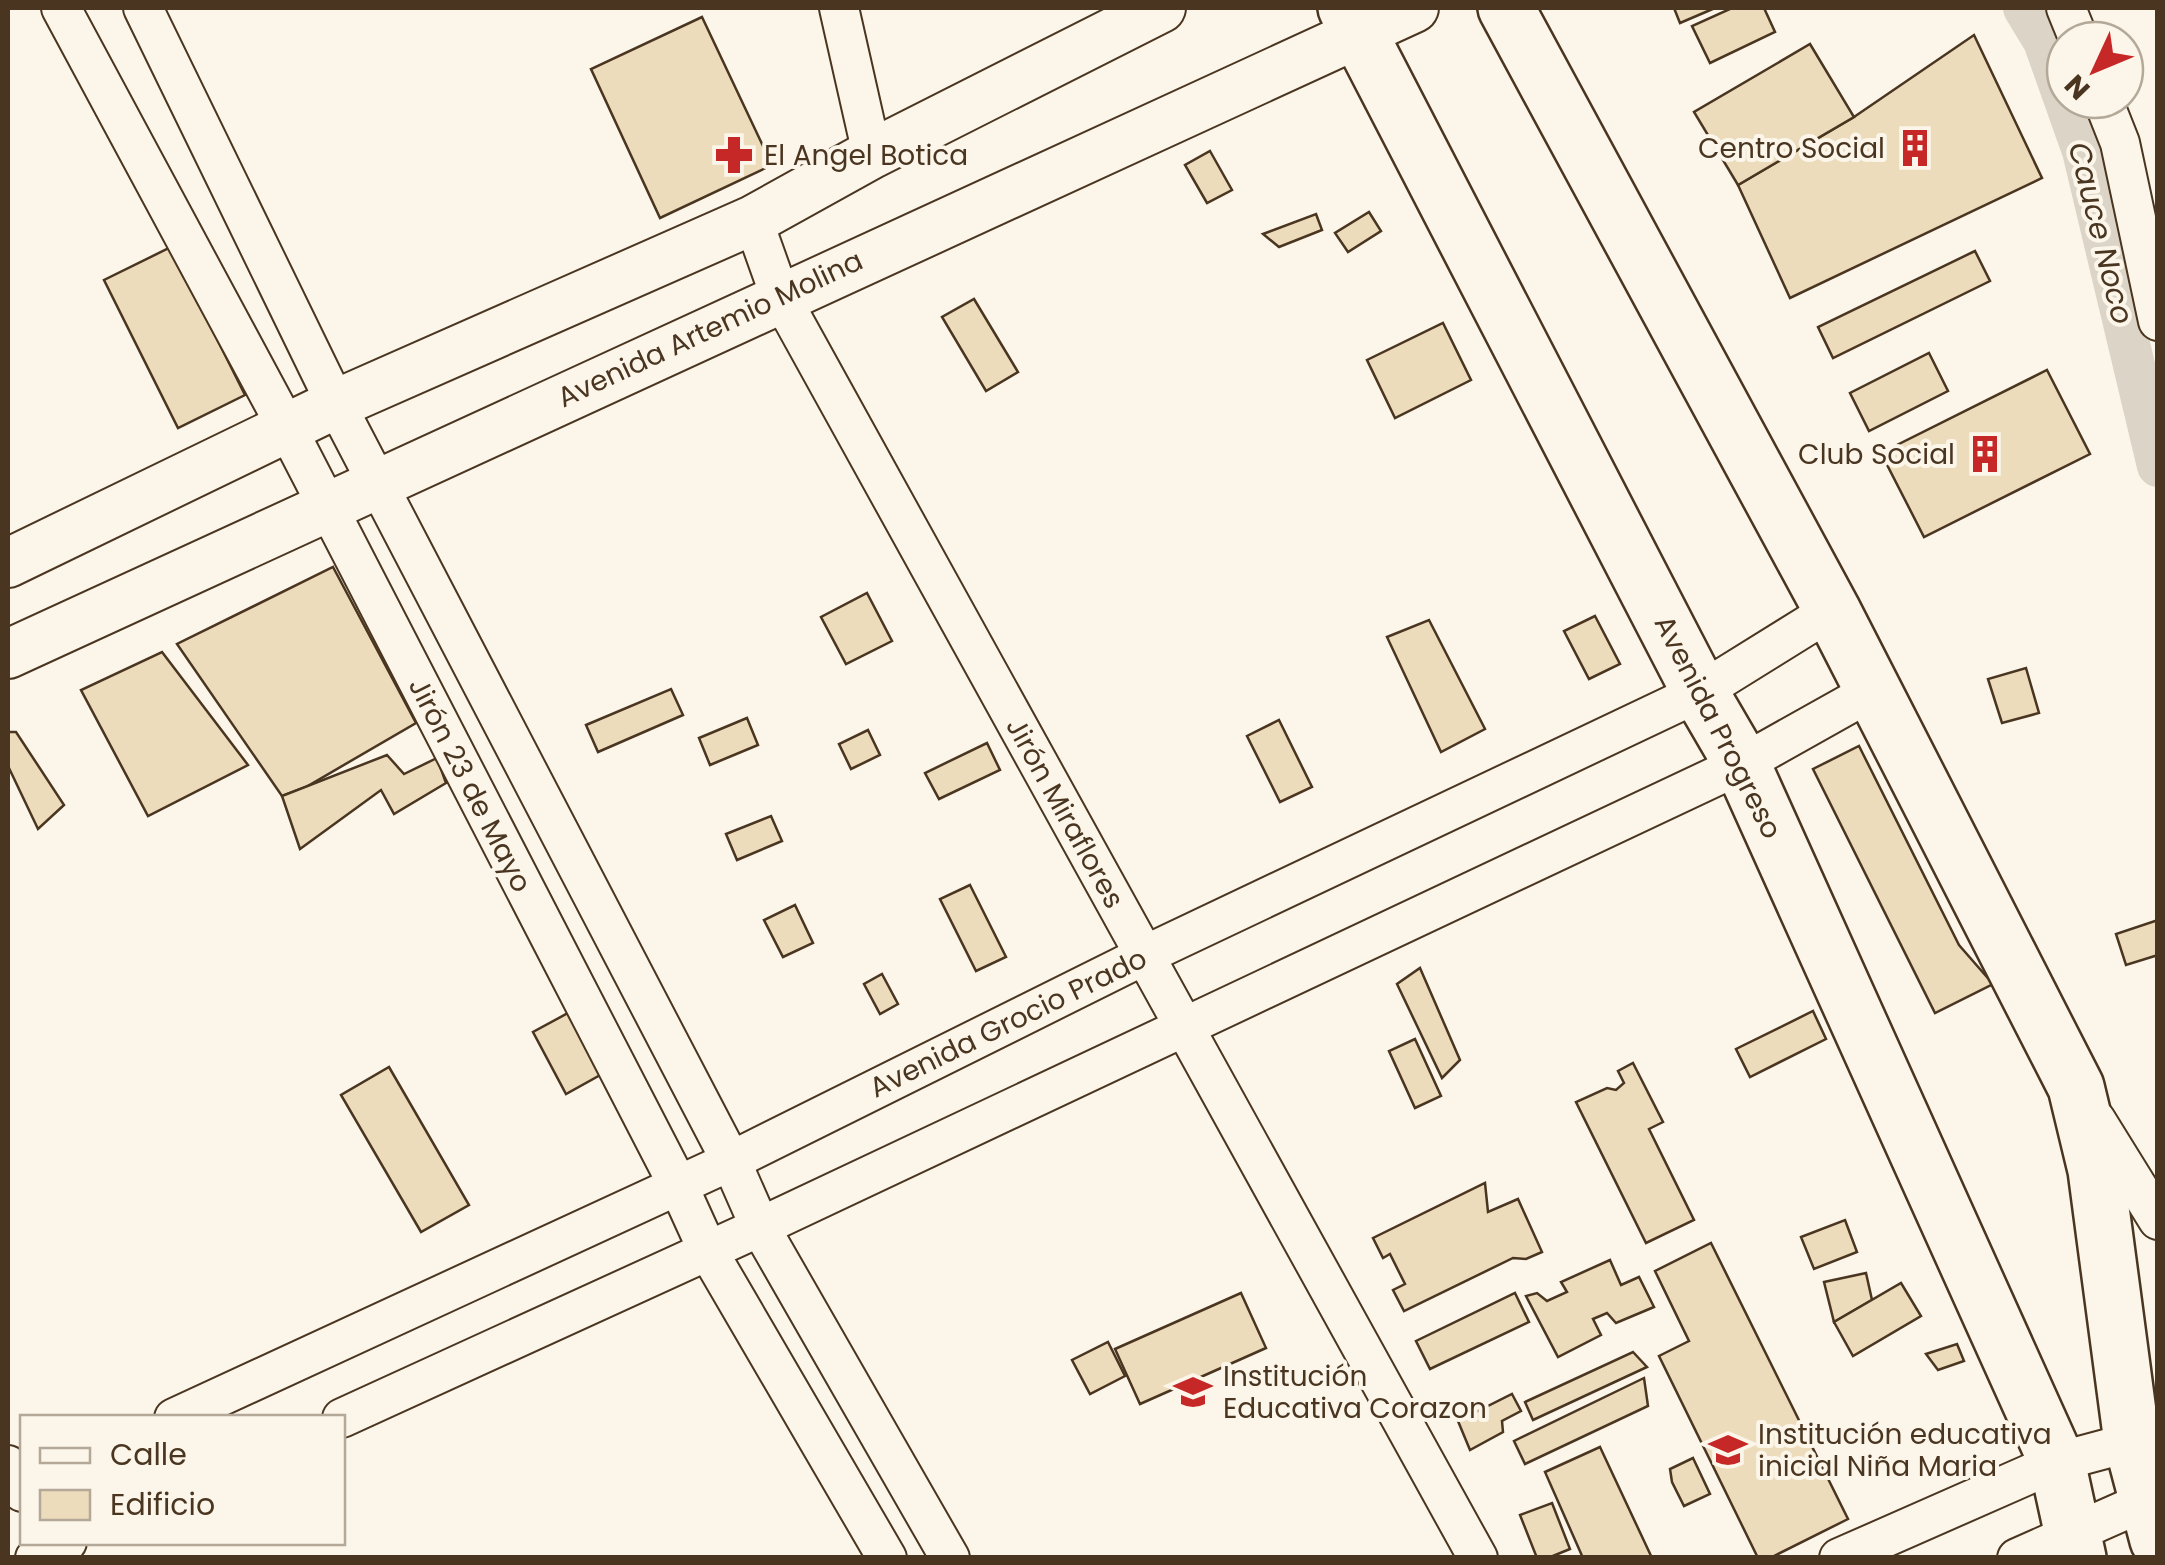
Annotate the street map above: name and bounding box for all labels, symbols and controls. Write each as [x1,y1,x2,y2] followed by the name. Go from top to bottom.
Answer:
[2045,20,2145,120] north arrow
[2056,66,2099,108] text: N
[1894,127,1936,169] building icon: Centro Social
[1698,129,1885,168] place label: Centro Social
[713,134,755,176] pharmacy icon: El Angel Botica
[764,136,968,175] place label: El Angel Botica
[2058,138,2144,328] water label: Cauce Noco
[551,241,869,417] street label: Avenida Artemio Molina
[1964,433,2006,475] building icon: Club Social
[1798,435,1955,474] place label: Club Social
[1645,609,1791,845] street label: Avenida Progreso
[399,671,541,899] street label: Jirón 23 de Mayo
[996,711,1134,915] street label: Jirón Miraflores
[863,939,1153,1107] street label: Avenida Grocio Prado
[1223,1357,1487,1428] place label: Institución Educativa Corazon
[1172,1371,1214,1413] school or university icon: Institución Educativa Corazon
[20,1415,345,1545] legend
[1758,1415,2052,1486] place label: Institución educativa inicial Niña Maria
[1707,1429,1749,1471] school or university icon: Institución educativa inicial Niña Maria
[110,1433,187,1476] text: Calle
[110,1483,215,1526] text: Edificio

